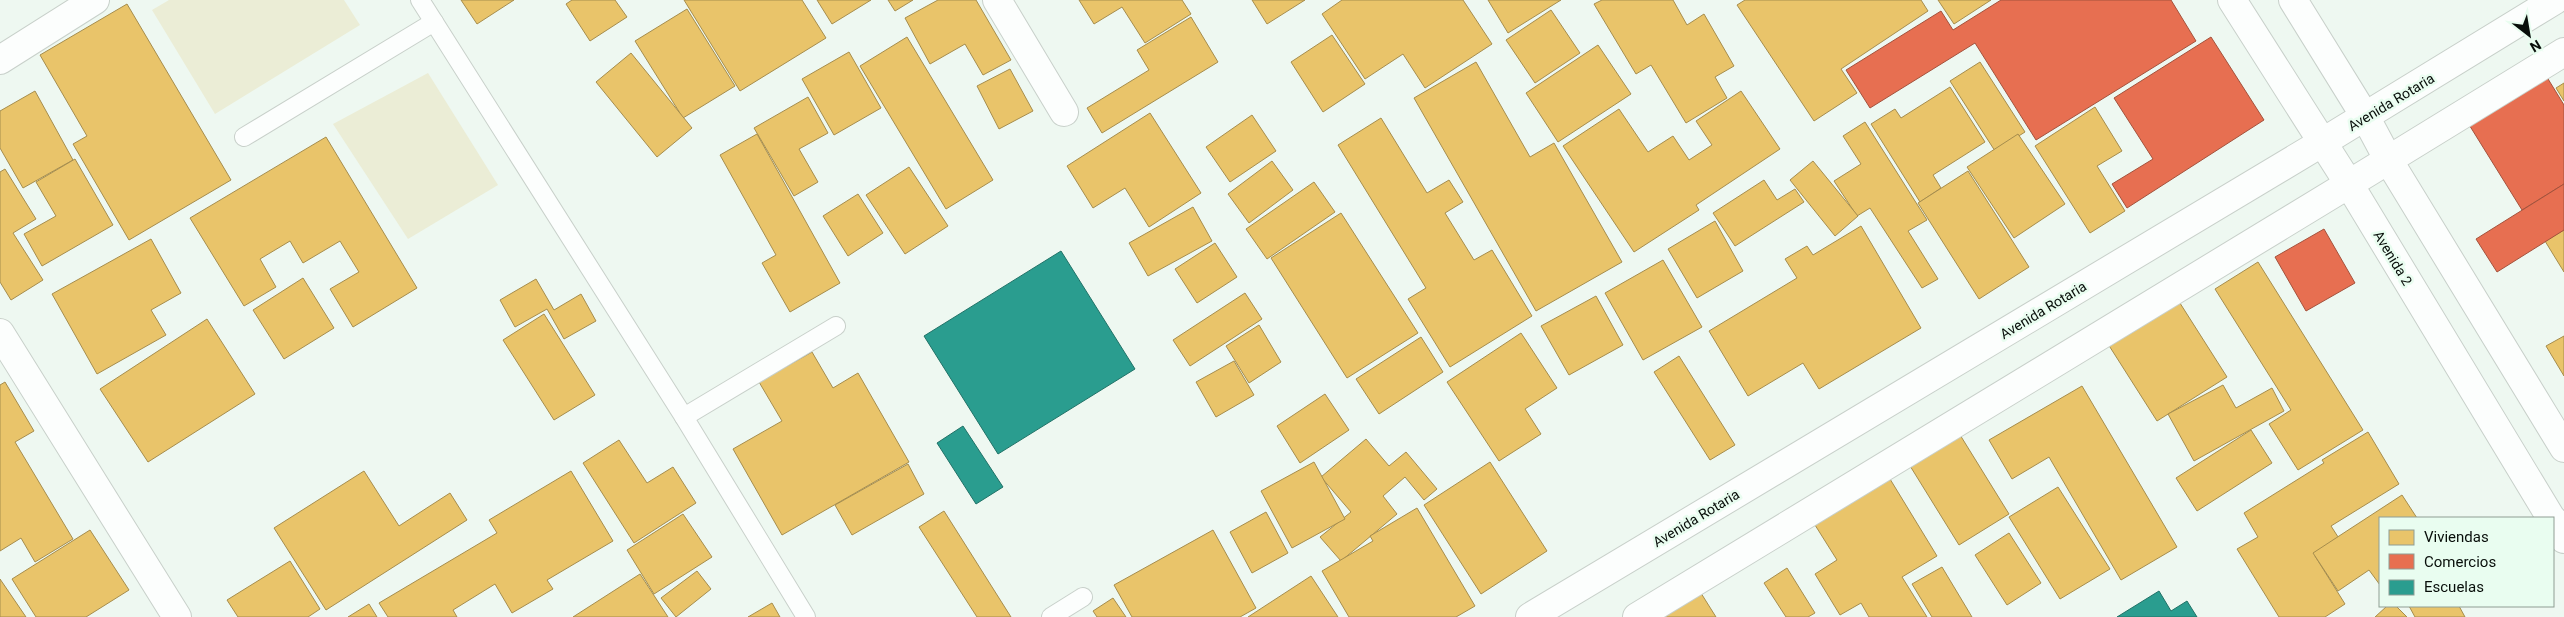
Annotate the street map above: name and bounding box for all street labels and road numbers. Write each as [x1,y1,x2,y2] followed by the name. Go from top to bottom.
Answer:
[2345,70,2437,134] street label: Avenida Rotaria
[2370,228,2416,288] street label: Avenida 2
[1997,278,2089,342] street label: Avenida Rotaria
[1650,486,1742,550] street label: Avenida Rotaria

